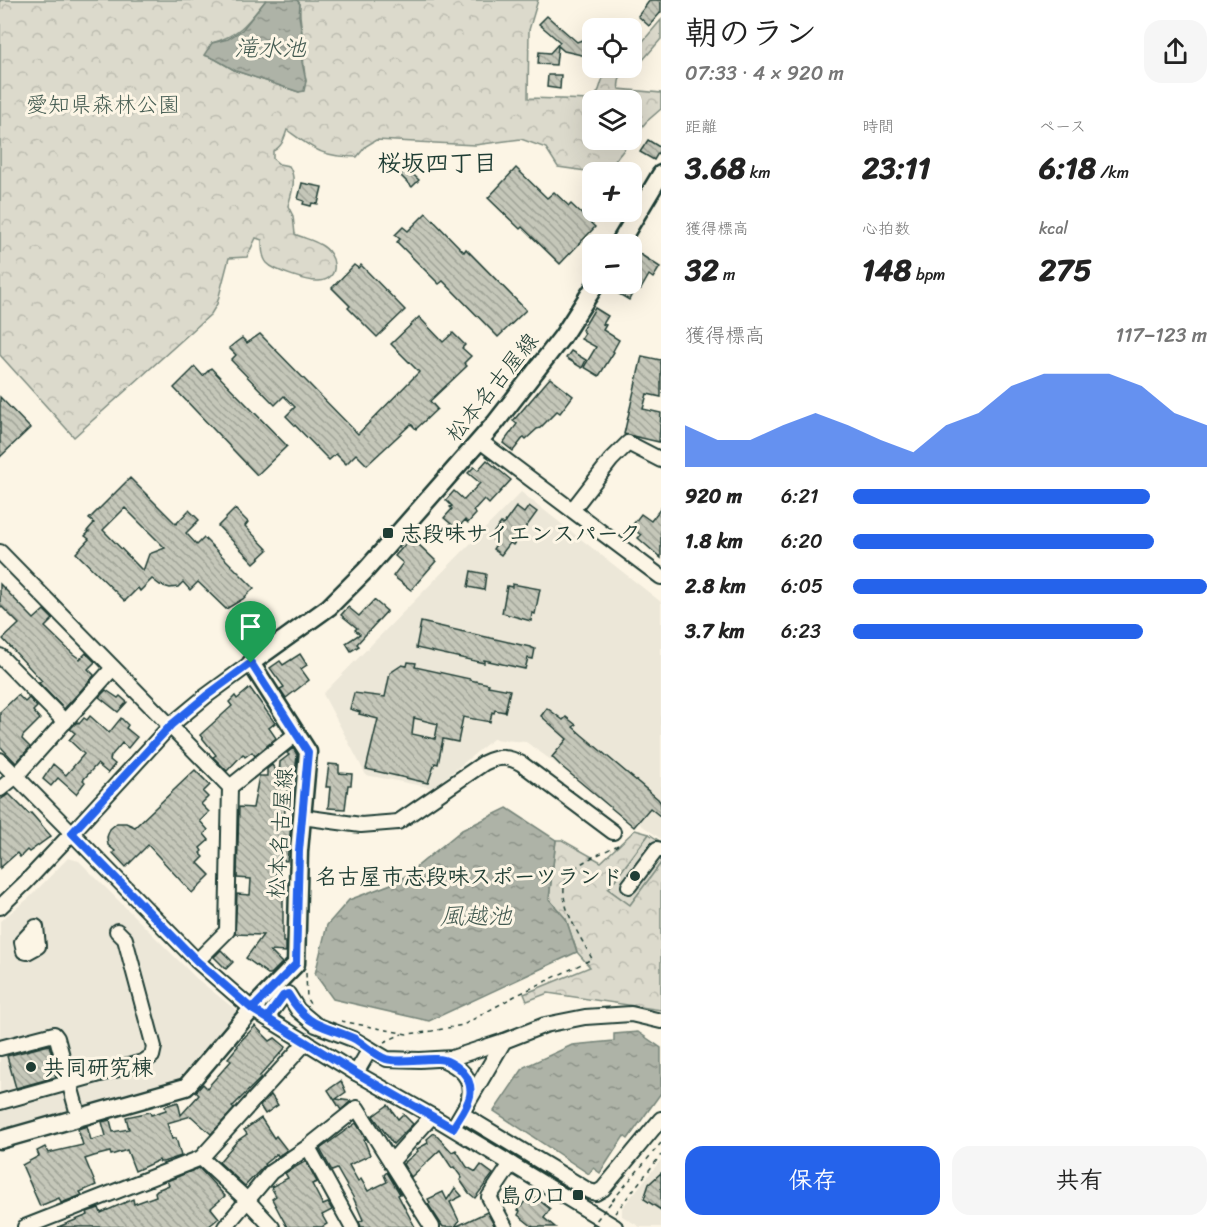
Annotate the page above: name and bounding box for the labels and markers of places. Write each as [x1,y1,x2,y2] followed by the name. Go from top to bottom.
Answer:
[400,514,641,553] place label: 志段味サイエンスパーク
[381,526,395,540] marker: 志段味サイエンスパーク
[225,601,276,663] pin
[315,857,623,896] place label: 名古屋市志段味スポーツランド
[628,869,642,883] marker: 名古屋市志段味スポーツランド
[43,1048,153,1087] place label: 共同研究棟
[24,1060,38,1074] marker: 共同研究棟
[500,1176,566,1215] place label: 島の口
[571,1188,585,1202] marker: 島の口

